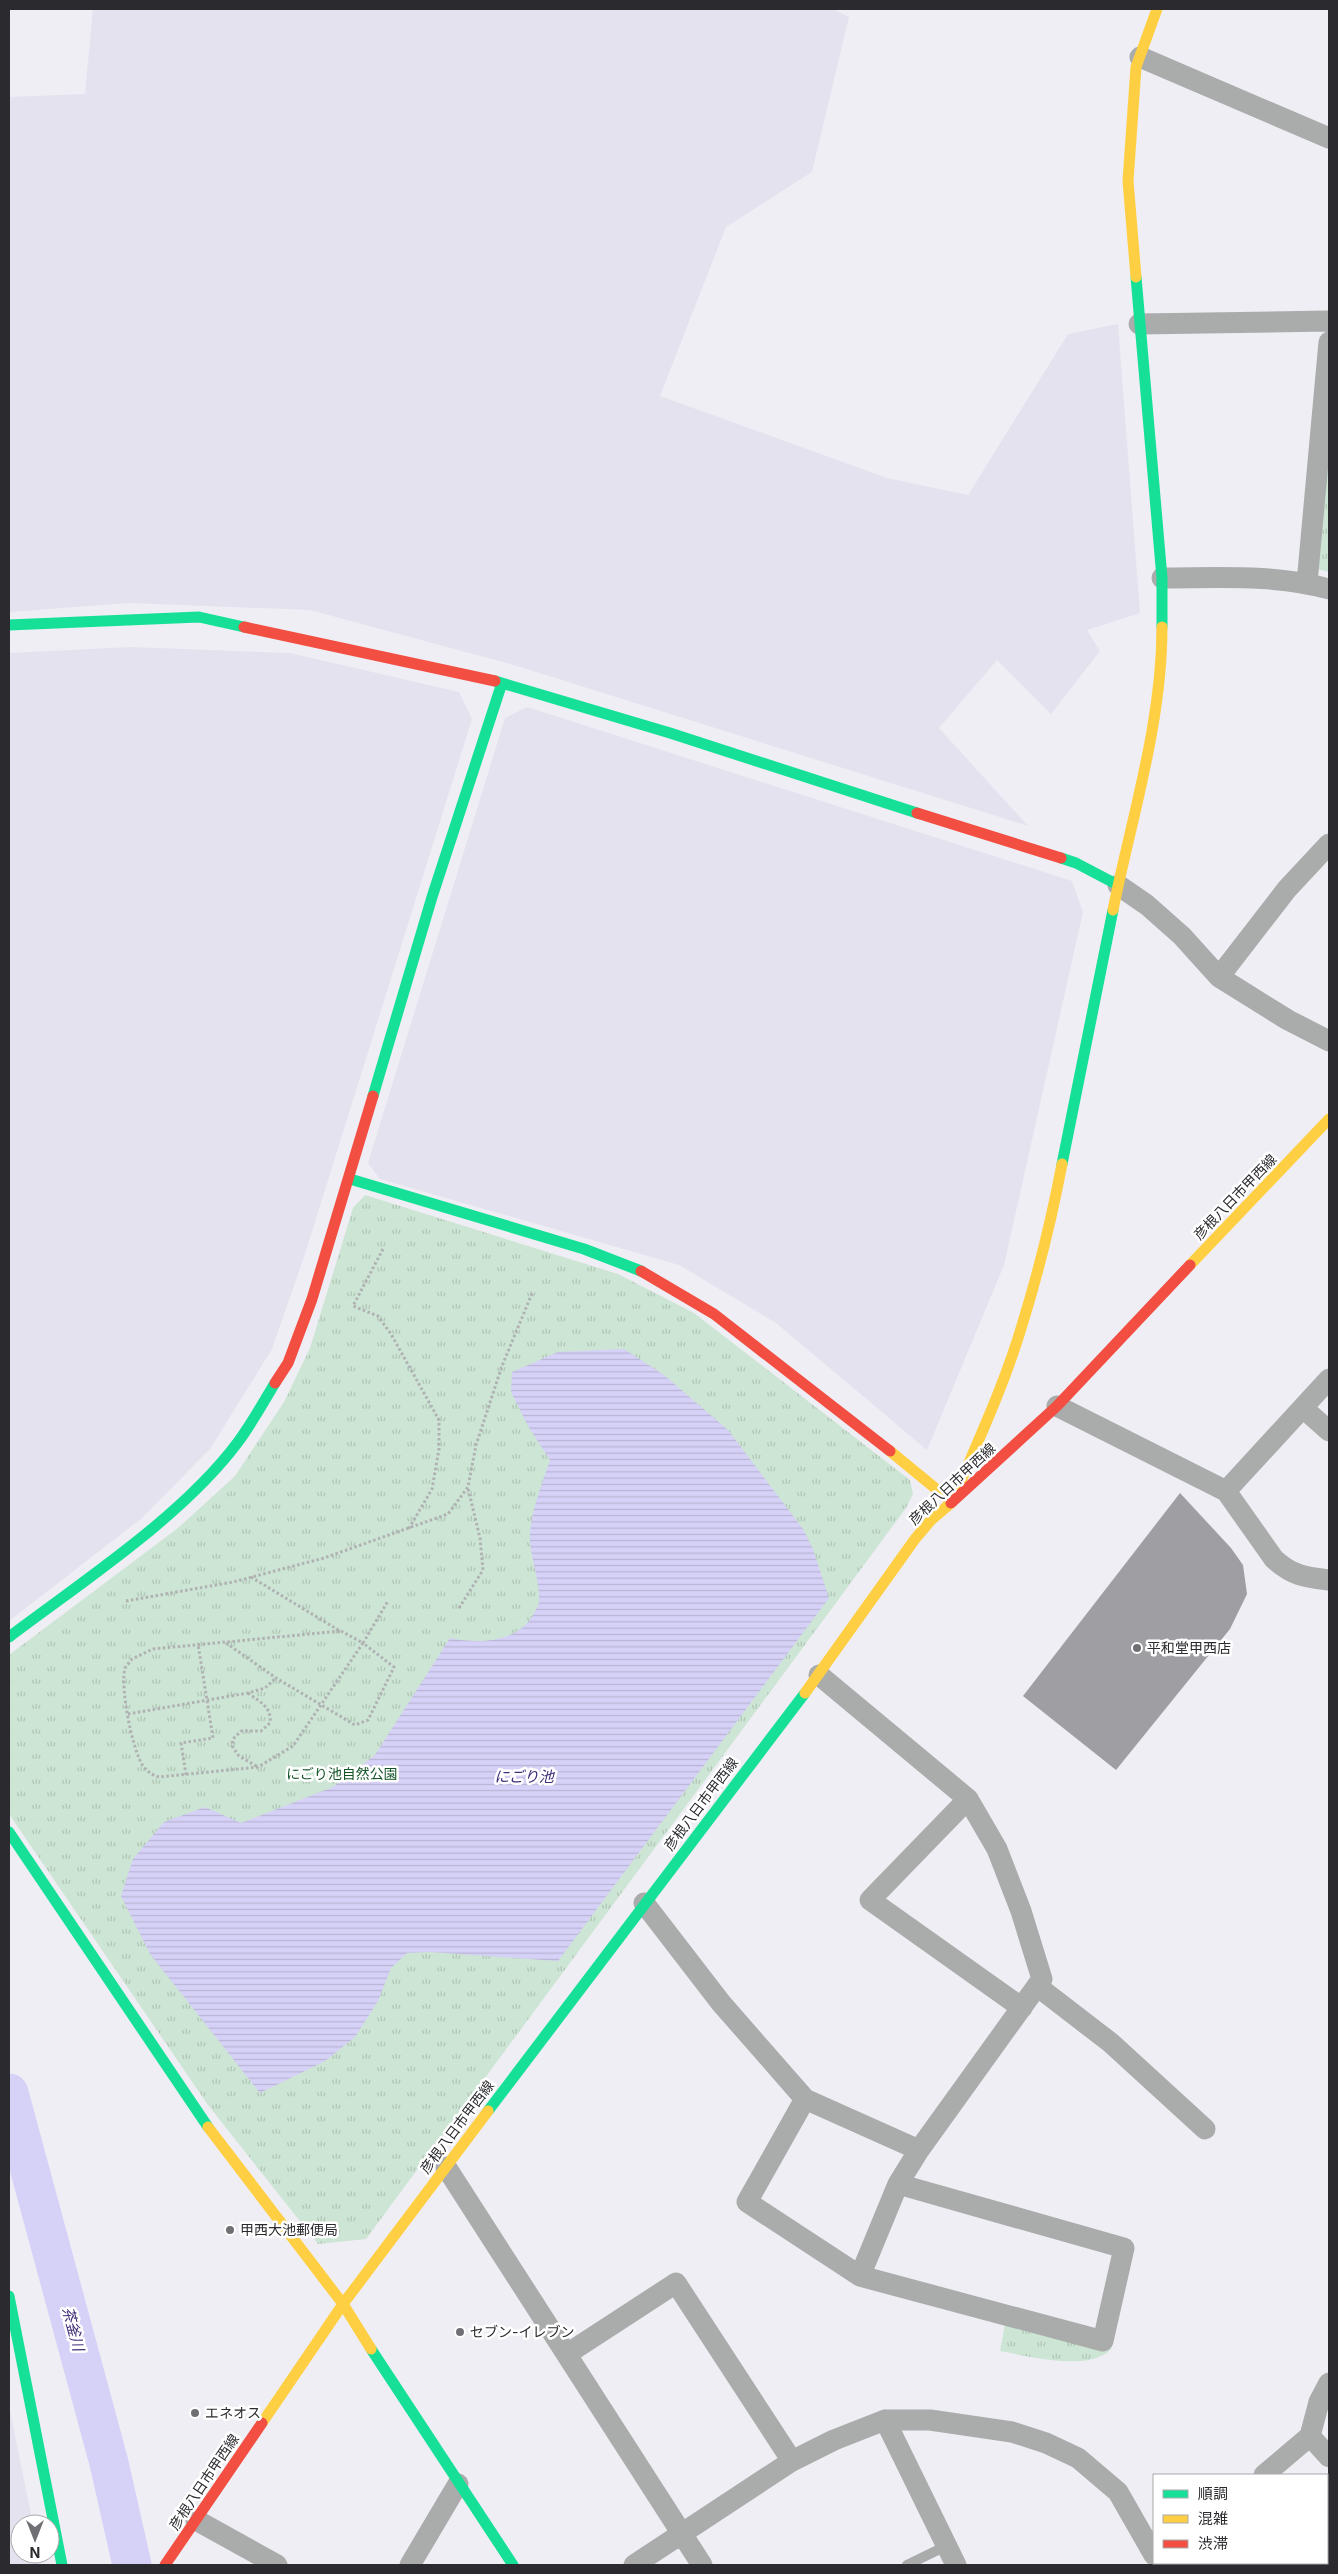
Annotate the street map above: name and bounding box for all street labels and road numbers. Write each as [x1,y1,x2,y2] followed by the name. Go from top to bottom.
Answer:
[1190,1150,1280,1243] street label: 彦根八日市甲西線
[905,1439,998,1528] street label: 彦根八日市甲西線
[660,1754,741,1854] street label: 彦根八日市甲西線
[416,2077,497,2177] street label: 彦根八日市甲西線
[165,2431,242,2533] street label: 彦根八日市甲西線

